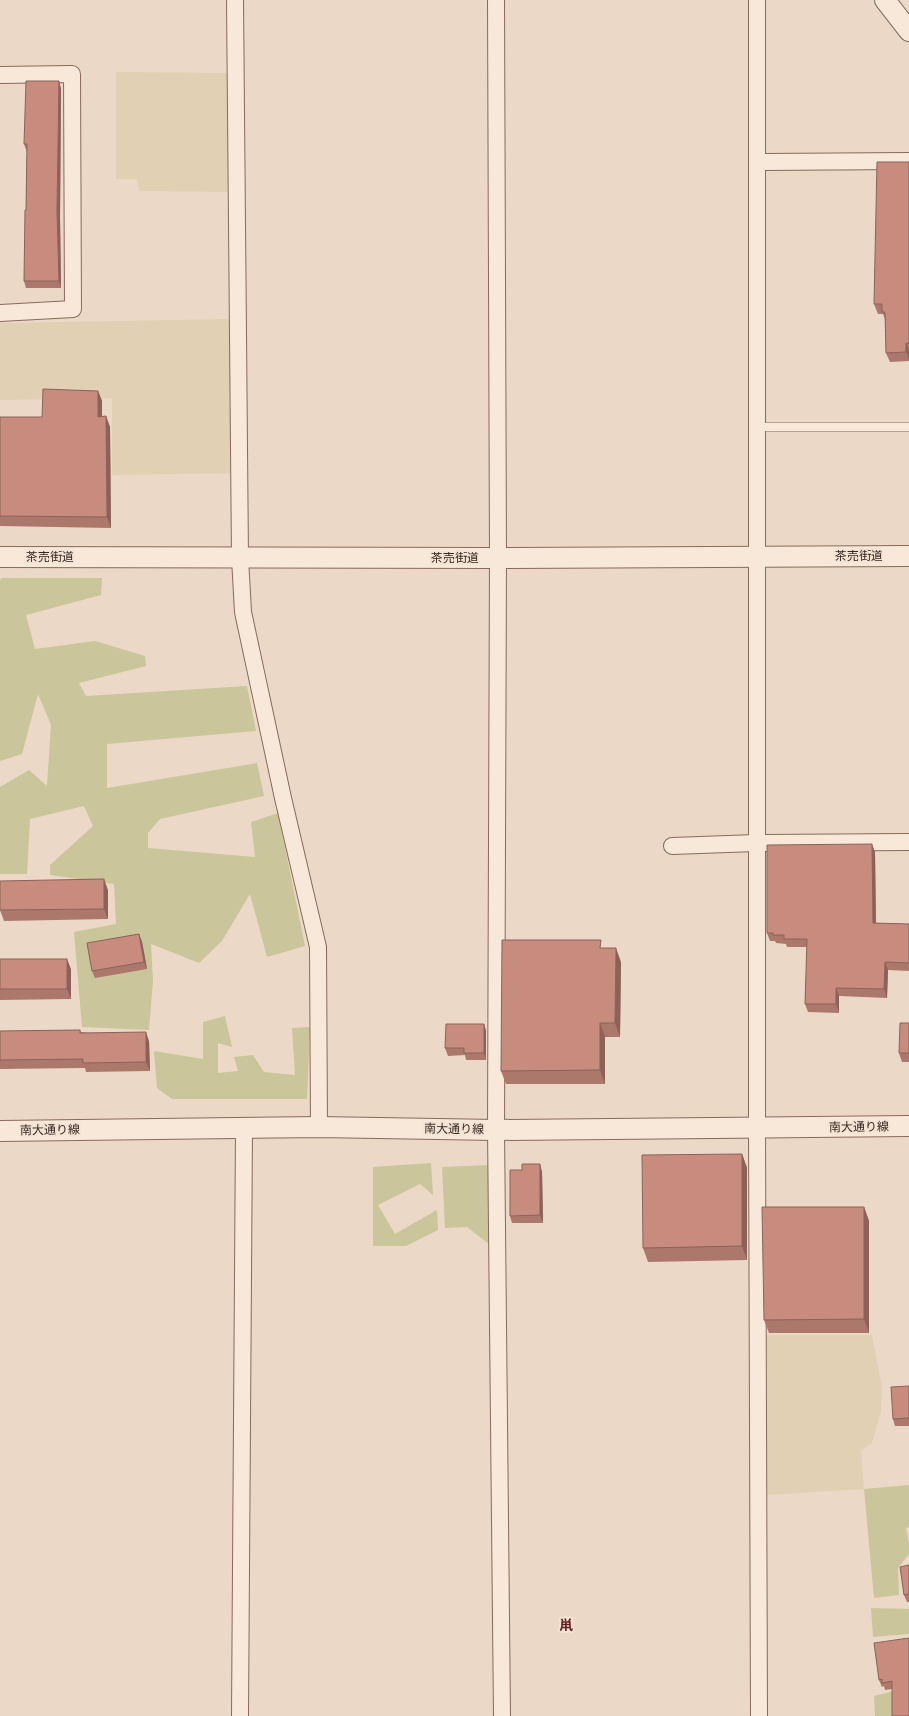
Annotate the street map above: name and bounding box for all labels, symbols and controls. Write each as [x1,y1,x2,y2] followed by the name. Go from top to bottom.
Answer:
[835,548,883,563] street label: 茶売街道
[26,549,74,564] street label: 茶売街道
[431,550,479,565] street label: 茶売街道
[829,1118,889,1135] street label: 南大通り線
[424,1120,484,1137] street label: 南大通り線
[20,1121,80,1138] street label: 南大通り線
[559,1616,573,1634] district label: 鼡

